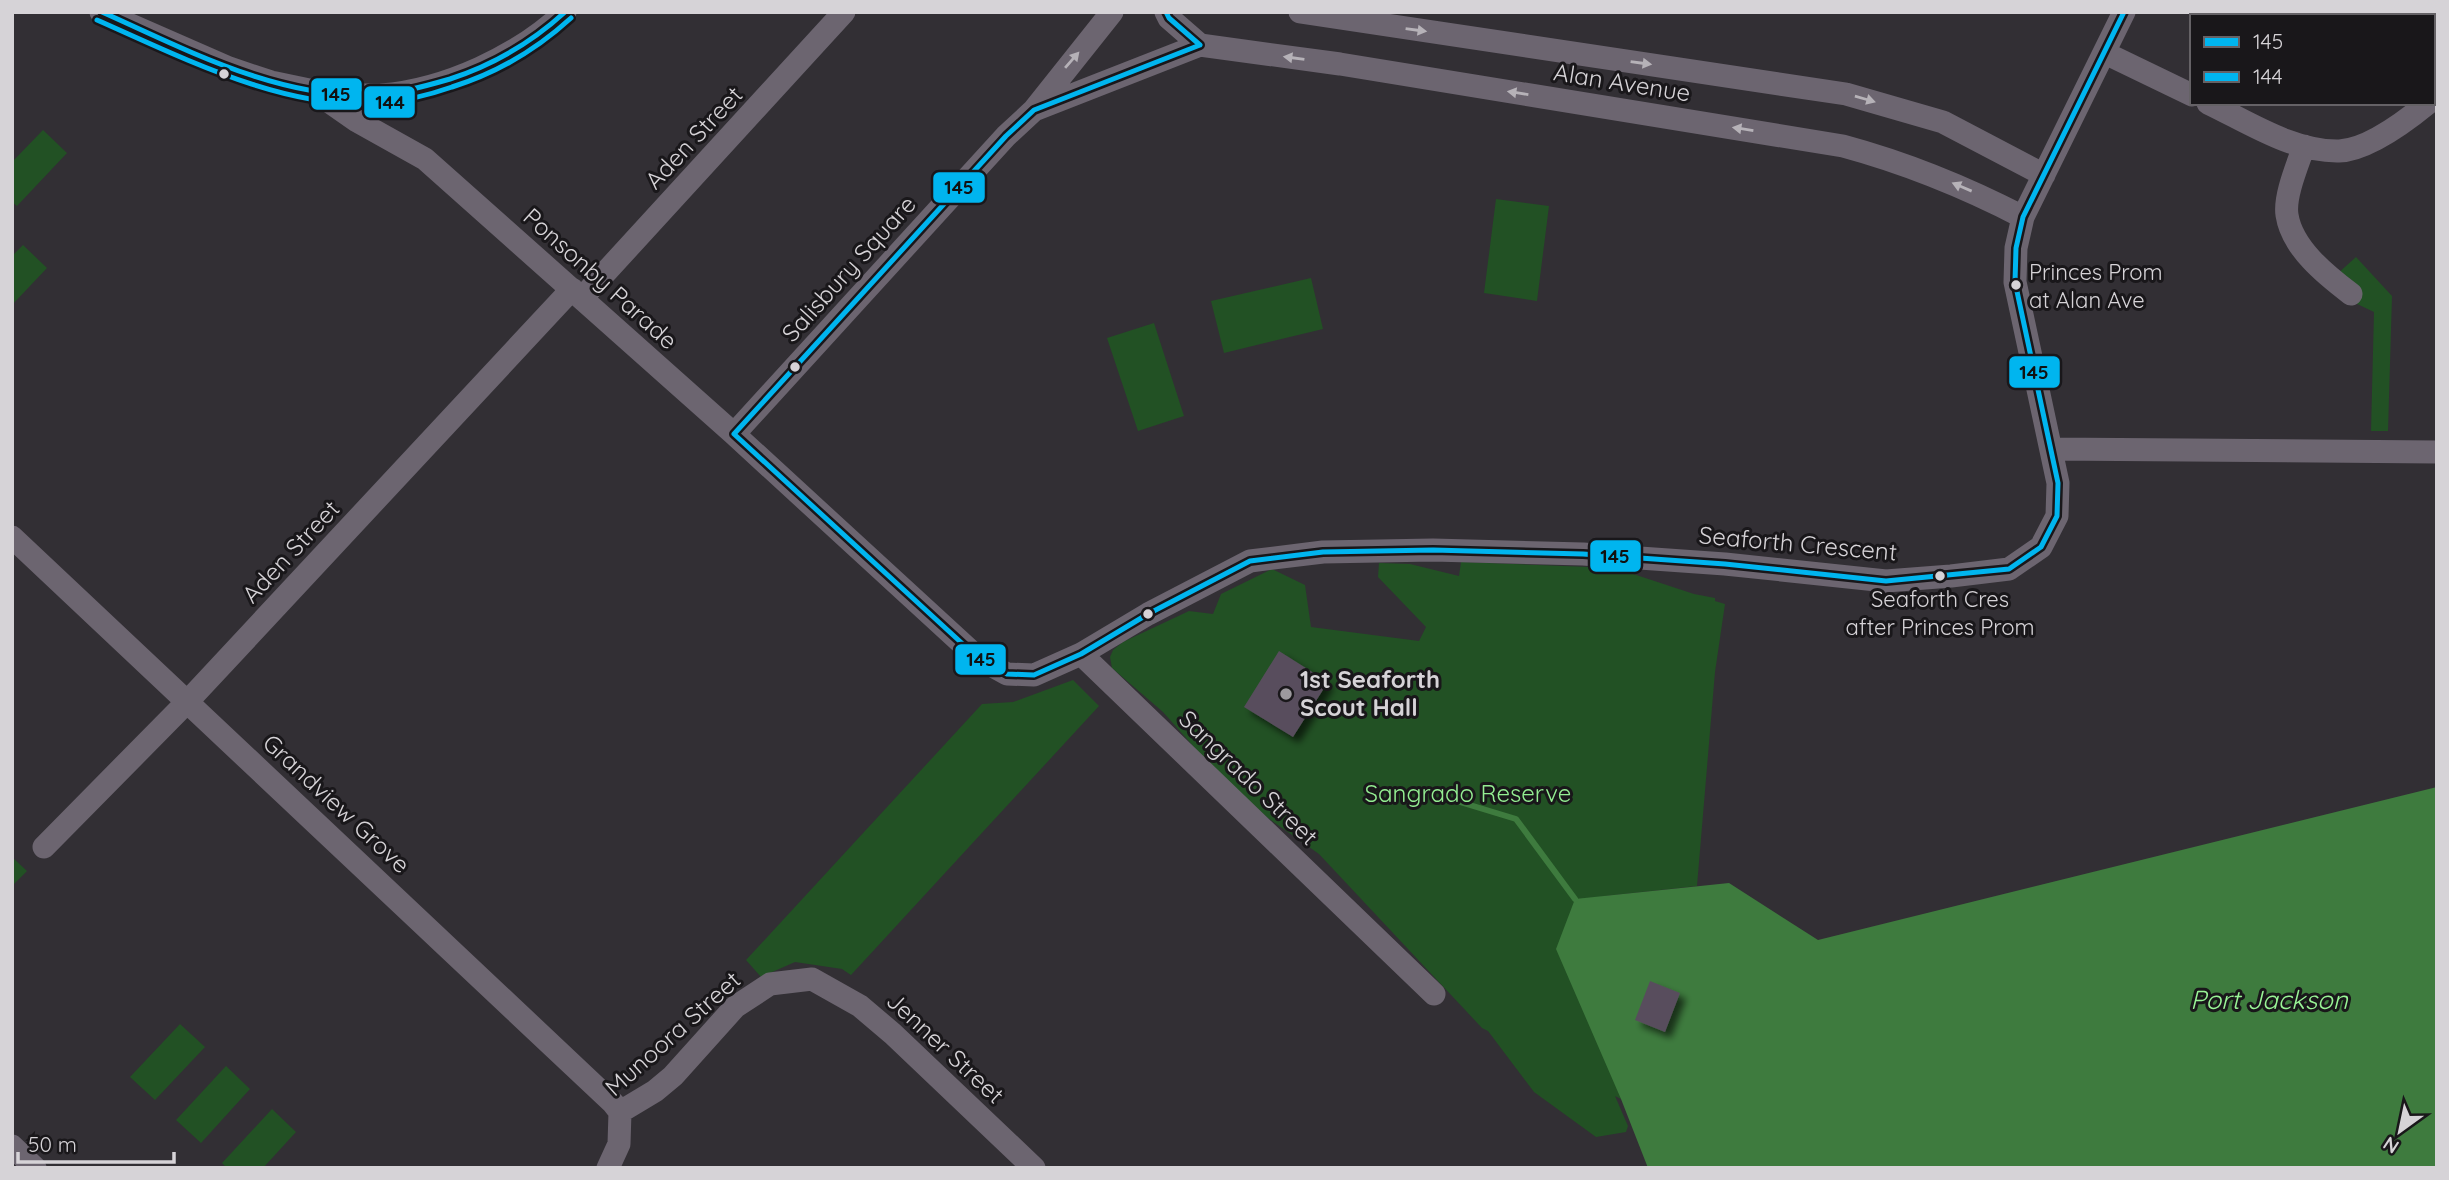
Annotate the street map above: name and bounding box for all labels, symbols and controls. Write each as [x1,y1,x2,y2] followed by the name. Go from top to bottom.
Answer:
[2190,14,2435,105] legend
[1405,24,1427,35] one-way arrow
[2253,28,2283,54] text: 145
[1064,52,1079,69] one-way arrow
[1282,52,1304,63] one-way arrow
[1552,56,1693,108] street label: Alan Avenue
[1630,58,1652,69] one-way arrow
[2253,63,2283,89] text: 144
[217,67,231,81] unlabelled marker
[310,77,363,111] line badge: 145
[638,80,748,195] street label: Aden Street
[321,82,351,106] text: 145
[363,85,416,119] line badge: 144
[1507,87,1529,98] one-way arrow
[375,90,405,114] text: 144
[1855,95,1876,105] one-way arrow
[1732,123,1754,134] one-way arrow
[932,171,986,204] line badge: 145
[944,175,974,199] text: 145
[1951,181,1972,192] one-way arrow
[775,189,922,348] street label: Salisbury Square
[517,201,684,355] street label: Ponsonby Parade
[2029,258,2163,314] place label: Princes Prom at Alan Ave
[2009,278,2023,292] marker: Princes Prom at Alan Ave
[2008,355,2061,389] line badge: 145
[788,360,802,374] unlabelled marker
[2019,360,2049,384] text: 145
[235,494,345,609] street label: Aden Street
[1698,519,1898,567] street label: Seaforth Crescent
[1589,539,1642,573] line badge: 145
[1600,544,1630,568] text: 145
[1933,569,1947,583] marker: Seaforth Cres after Princes Prom
[1845,585,2035,641] place label: Seaforth Cres after Princes Prom
[1141,607,1155,621] unlabelled marker
[954,643,1007,676] line badge: 145
[966,647,996,671] text: 145
[1300,664,1440,722] place label: 1st Seaforth Scout Hall
[1278,686,1294,702] marker: 1st Seaforth Scout Hall
[1173,703,1324,851] street label: Sangrado Street
[257,727,417,879] street label: Grandview Grove
[1365,778,1571,808] park label: Sangrado Reserve
[598,965,746,1102] street label: Munoora Street
[2190,983,2349,1016] water label: Port Jackson
[881,985,1011,1109] street label: Jenner Street
[2365,1096,2435,1166] north arrow
[18,1120,173,1164] scale bar
[28,1131,77,1157] text: 50 m
[2378,1131,2403,1159] text: N

